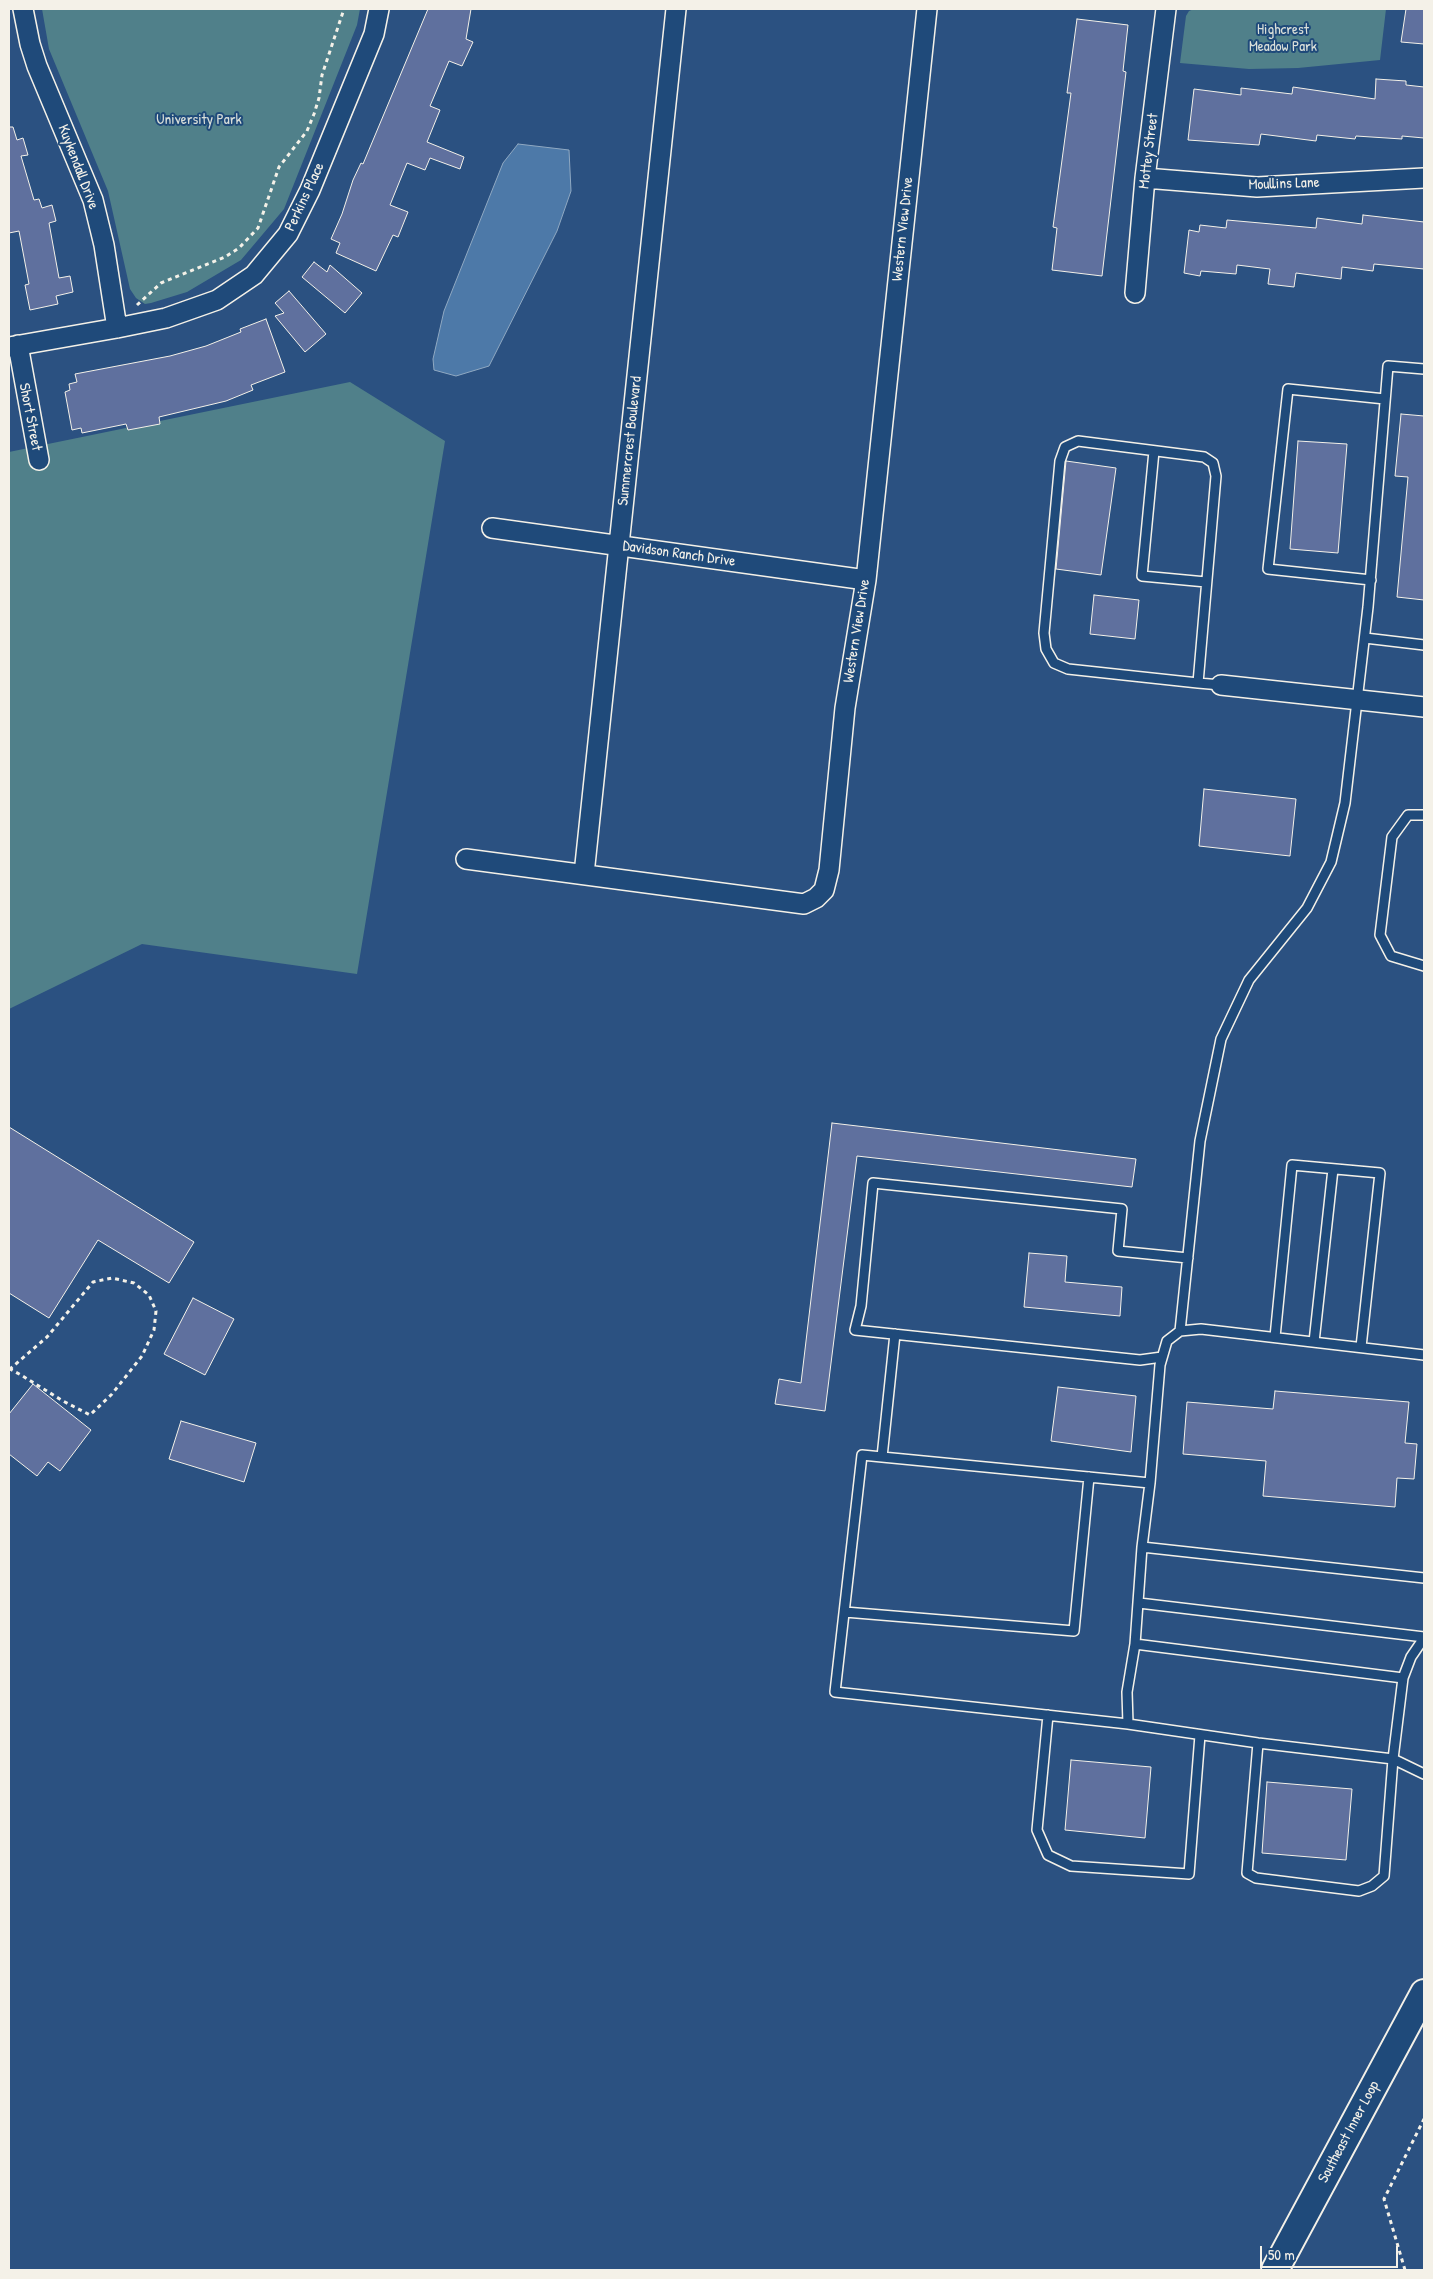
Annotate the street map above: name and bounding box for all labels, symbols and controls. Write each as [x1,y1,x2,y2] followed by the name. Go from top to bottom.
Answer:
[1249,21,1317,56] park label: Highcrest Meadow Park
[156,111,242,129] park label: University Park
[1135,112,1163,190] street label: Mottey Street
[54,122,102,212] street label: Kuykendall Drive
[281,160,329,234] street label: Perkins Place
[1248,174,1320,194] street label: Moullins Lane
[889,176,917,282] street label: Western View Drive
[614,375,646,507] street label: Summercrest Boulevard
[15,382,45,452] street label: Short Street
[622,537,736,571] street label: Davidson Ranch Drive
[840,578,874,684] street label: Western View Drive
[1315,2078,1383,2186] street label: Southeast Inner Loop
[1263,2236,1400,2268] scale bar
[1268,2244,1295,2265] text: 50 m

